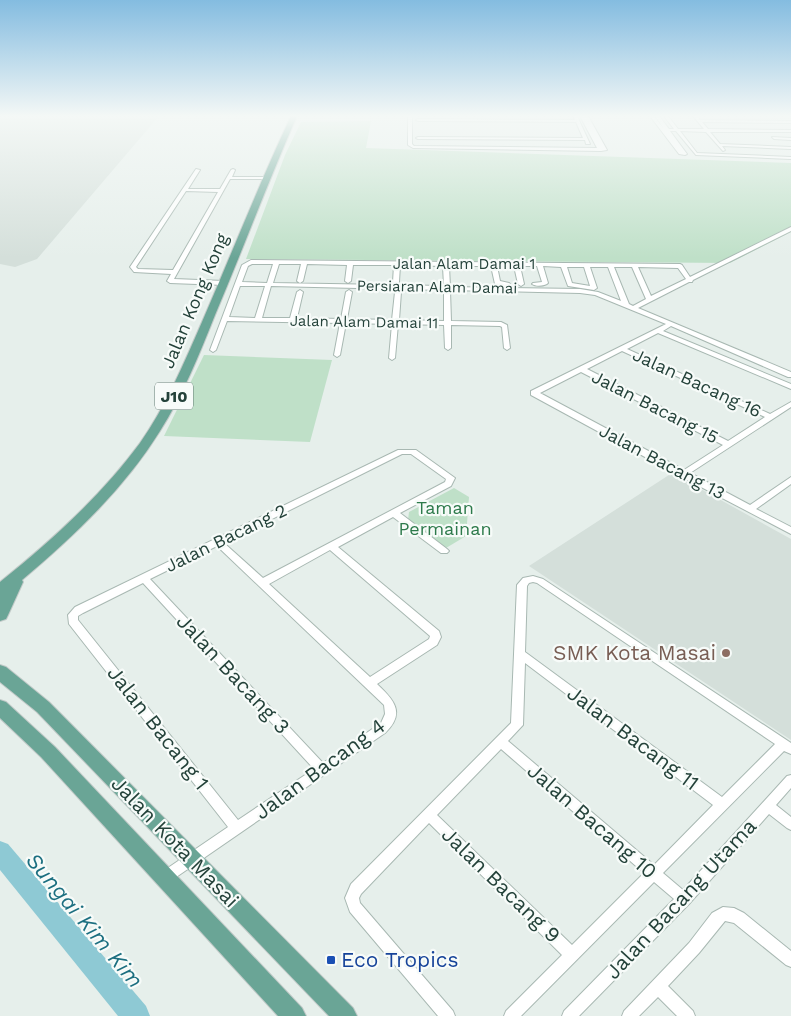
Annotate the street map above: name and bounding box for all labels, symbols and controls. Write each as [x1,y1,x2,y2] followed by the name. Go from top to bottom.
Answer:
[157,230,233,371] street label: Jalan Kong Kong
[393,255,535,273] street label: Jalan Alam Damai 1
[357,277,517,297] street label: Persiaran Alam Damai
[290,312,438,332] street label: Jalan Alam Damai 11
[629,344,765,422] street label: Jalan Bacang 16
[588,366,722,448] street label: Jalan Bacang 15
[155,382,193,410] road number: J10
[596,420,729,504] street label: Jalan Bacang 13
[398,497,492,539] park label: Taman Permainan
[162,499,290,576] street label: Jalan Bacang 2
[171,609,295,739] street label: Jalan Bacang 3
[553,640,716,665] place label: SMK Kota Masai
[720,647,732,659] marker: SMK Kota Masai
[102,661,214,795] street label: Jalan Bacang 1
[563,680,704,795] street label: Jalan Bacang 11
[250,713,390,824] street label: Jalan Bacang 4
[523,758,662,884] street label: Jalan Bacang 10
[106,771,244,912] street label: Jalan Kota Masai
[600,813,761,984] street label: Jalan Bacang Utama
[437,822,566,948] street label: Jalan Bacang 9
[21,848,148,993] water label: Sungai Kim Kim
[341,947,459,972] place label: Eco Tropics
[325,954,337,966] marker: Eco Tropics

